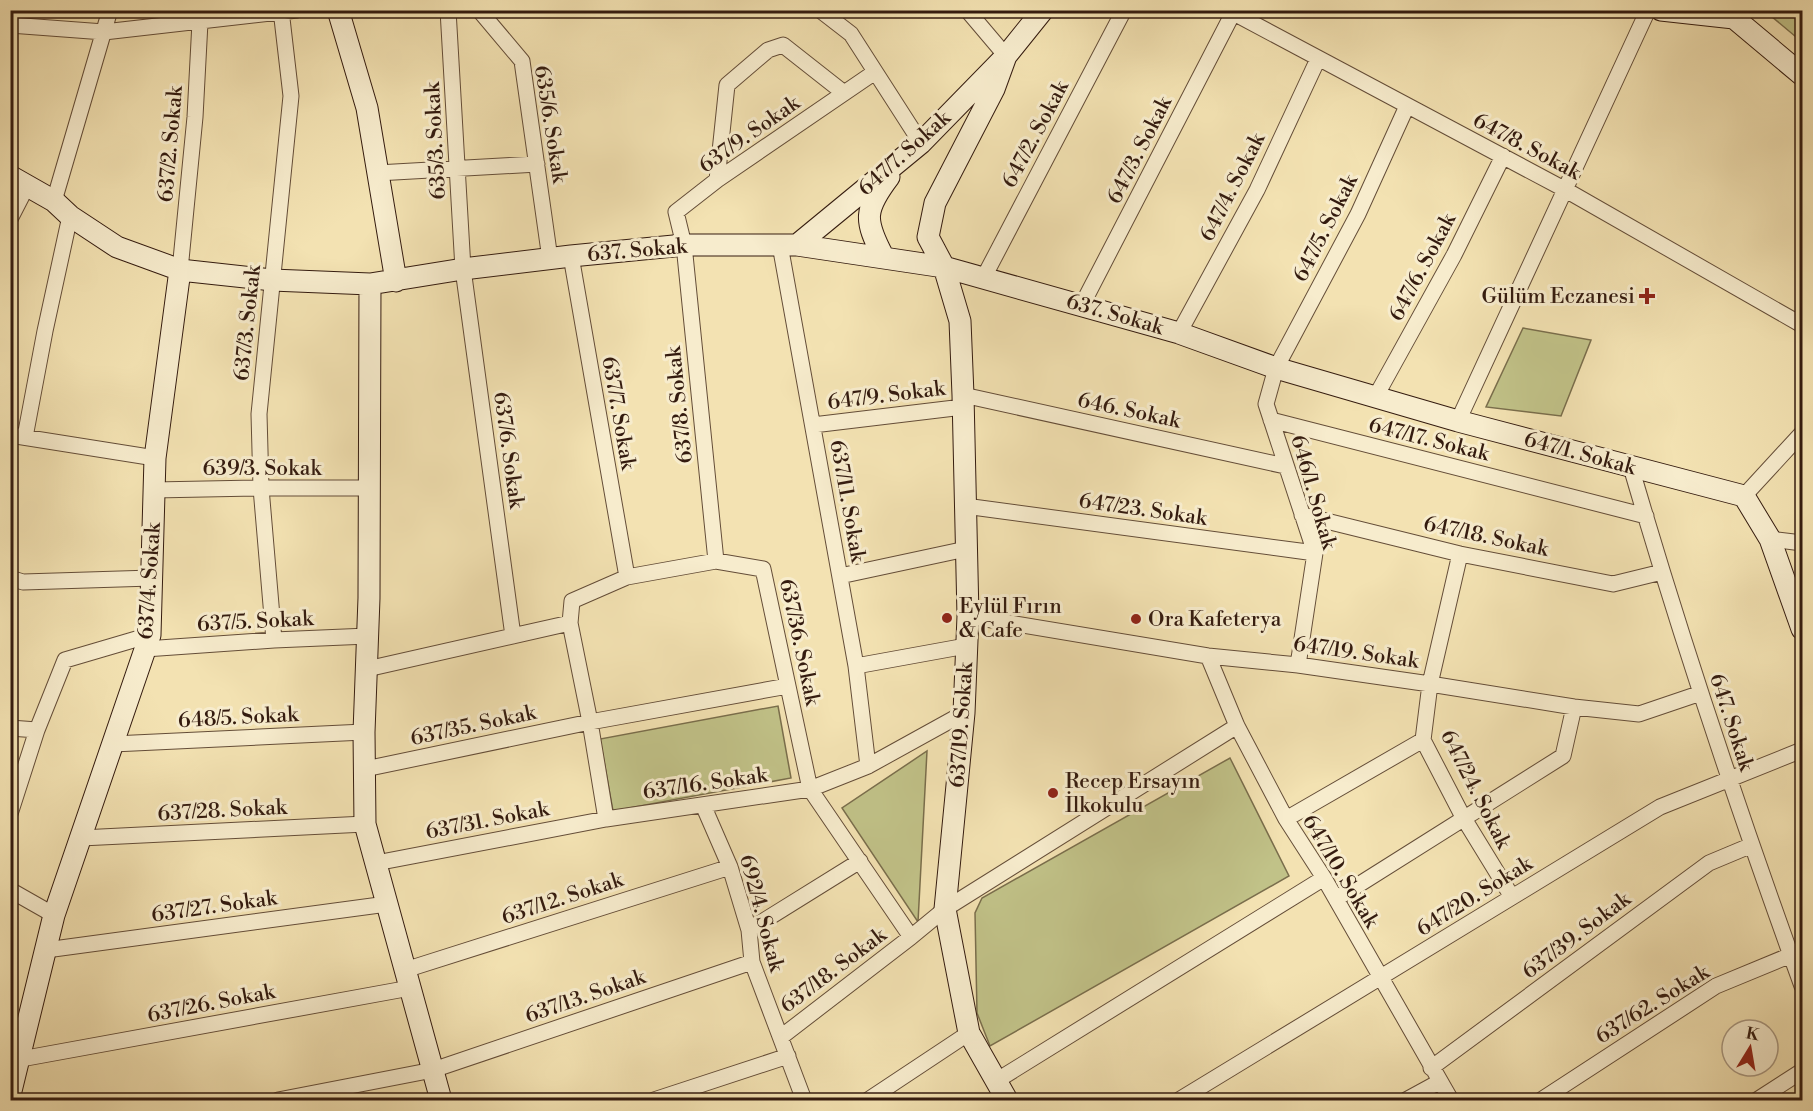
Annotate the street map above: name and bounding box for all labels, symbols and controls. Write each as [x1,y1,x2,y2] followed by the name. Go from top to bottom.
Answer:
[528,63,572,186] street label: 635/6. Sokak
[997,76,1075,192] street label: 647/2. Sokak
[420,81,452,200] street label: 635/3. Sokak
[153,84,189,203] street label: 637/2. Sokak
[694,90,806,179] street label: 637/9. Sokak
[1102,91,1179,209] street label: 647/3. Sokak
[853,105,957,202] street label: 647/7. Sokak
[1468,108,1586,187] street label: 647/8. Sokak
[1195,128,1272,246] street label: 647/4. Sokak
[1288,169,1365,287] street label: 647/5. Sokak
[1384,208,1463,326] street label: 647/6. Sokak
[586,234,689,268] street label: 637. Sokak
[229,263,267,382] street label: 637/3. Sokak
[1482,284,1635,310] place label: Gülüm Eczanesi
[1063,289,1167,342] street label: 637. Sokak
[1640,289,1654,303] marker: Gülüm Eczanesi
[661,344,699,465] street label: 637/8. Sokak
[595,354,641,473] street label: 637/7. Sokak
[826,376,947,416] street label: 647/9. Sokak
[1075,387,1184,435] street label: 646. Sokak
[487,390,529,511] street label: 637/6. Sokak
[1366,412,1493,468] street label: 647/17. Sokak
[1521,427,1640,482] street label: 647/1. Sokak
[1284,432,1342,554] street label: 646/1. Sokak
[823,438,871,565] street label: 637/11. Sokak
[203,456,322,482] street label: 639/3. Sokak
[1077,488,1210,532] street label: 647/23. Sokak
[1421,511,1552,563] street label: 647/18. Sokak
[133,521,167,640] street label: 637/4. Sokak
[773,576,825,709] street label: 637/36. Sokak
[959,594,1062,644] place label: Eylül Fırın & Cafe
[196,606,315,638] street label: 637/5. Sokak
[1148,607,1282,633] place label: Ora Kafeterya
[940,611,954,625] marker: Eylül Fırın & Cafe
[1129,612,1143,626] marker: Ora Kafeterya
[1291,631,1421,675] street label: 647/19. Sokak
[945,660,979,789] street label: 637/19. Sokak
[1703,670,1759,775] street label: 647. Sokak
[408,700,539,752] street label: 637/35. Sokak
[177,702,300,734] street label: 648/5. Sokak
[1434,726,1517,854] street label: 647/24. Sokak
[641,762,770,806] street label: 637/16. Sokak
[1065,769,1201,819] place label: Recep Ersayın İlkokulu
[1046,786,1060,800] marker: Recep Ersayın İlkokulu
[157,795,288,827] street label: 637/28. Sokak
[423,796,552,846] street label: 637/31. Sokak
[1296,810,1385,934] street label: 647/10. Sokak
[1412,850,1538,943] street label: 647/20. Sokak
[733,852,789,976] street label: 692/4. Sokak
[498,867,627,931] street label: 637/12. Sokak
[150,885,280,929] street label: 637/27. Sokak
[1517,886,1637,985] street label: 637/39. Sokak
[775,922,893,1019] street label: 637/18. Sokak
[1591,959,1715,1050] street label: 637/62. Sokak
[522,964,650,1030] street label: 637/13. Sokak
[145,979,278,1029] street label: 637/26. Sokak
[1720,1018,1780,1078] north arrow
[1744,1023,1762,1046] text: K

